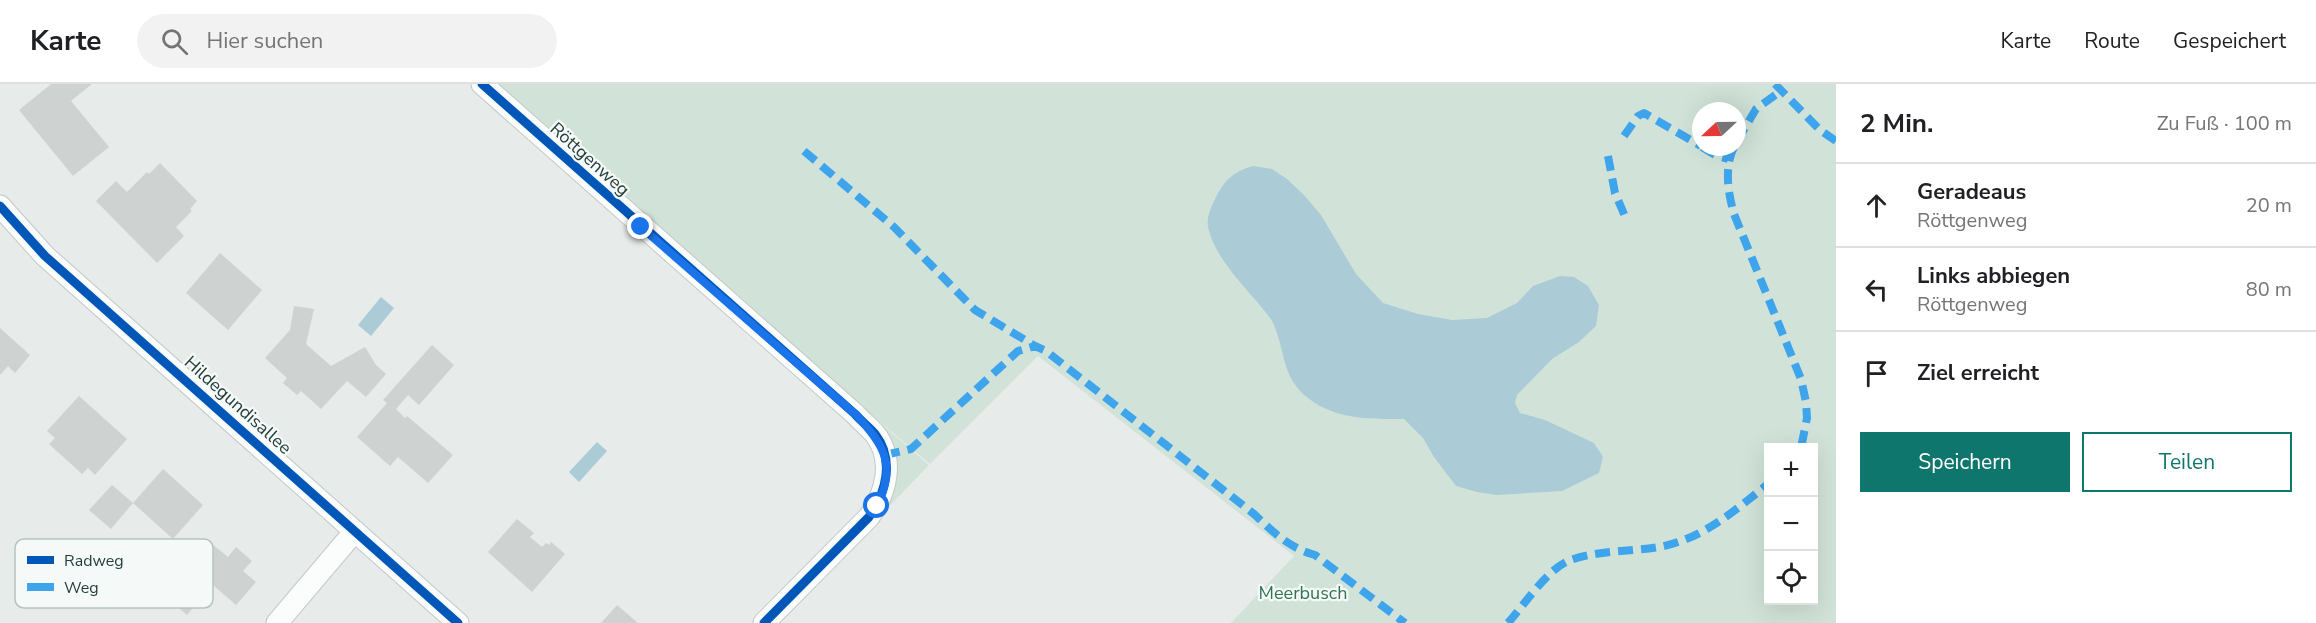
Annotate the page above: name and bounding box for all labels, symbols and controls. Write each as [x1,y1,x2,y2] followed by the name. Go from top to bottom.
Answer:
[137,14,557,68] search box
[30,22,101,60] text: Karte
[158,25,191,58] icon: search
[206,26,323,56] text: Hier suchen
[2001,27,2051,55] text: Karte
[2084,27,2140,55] text: Route
[2173,27,2286,55] text: Gespeichert
[1692,102,1746,156] north arrow
[1860,106,1933,141] text: 2 Min.
[2157,110,2292,137] text: Zu Fuß · 100 m
[545,117,635,201] street label: Röttgenweg
[1917,177,2026,207] text: Geradeaus
[1860,189,1893,222] icon: ahead
[2246,192,2292,219] text: 20 m
[1917,207,2027,234] text: Röttgenweg
[627,213,653,239] route end
[1917,261,2070,291] text: Links abbiegen
[1860,273,1893,306] icon: left
[2246,276,2292,303] text: 80 m
[1917,291,2027,318] text: Röttgenweg
[179,350,297,460] street label: Hildegundisallee
[1860,357,1893,390] icon: arrive
[1917,358,2039,388] text: Ziel erreicht
[1860,432,2070,492] button: Speichern
[2082,432,2292,492] button: Teilen
[1764,443,1818,605] map controls
[1764,443,1818,497] button: +
[863,492,889,518] route start
[1764,497,1818,551] button: −
[15,539,213,608] legend
[64,550,124,572] text: Radweg
[1764,551,1818,605] button: locate
[64,577,99,599] text: Weg
[1259,581,1347,605] park label: Meerbusch

